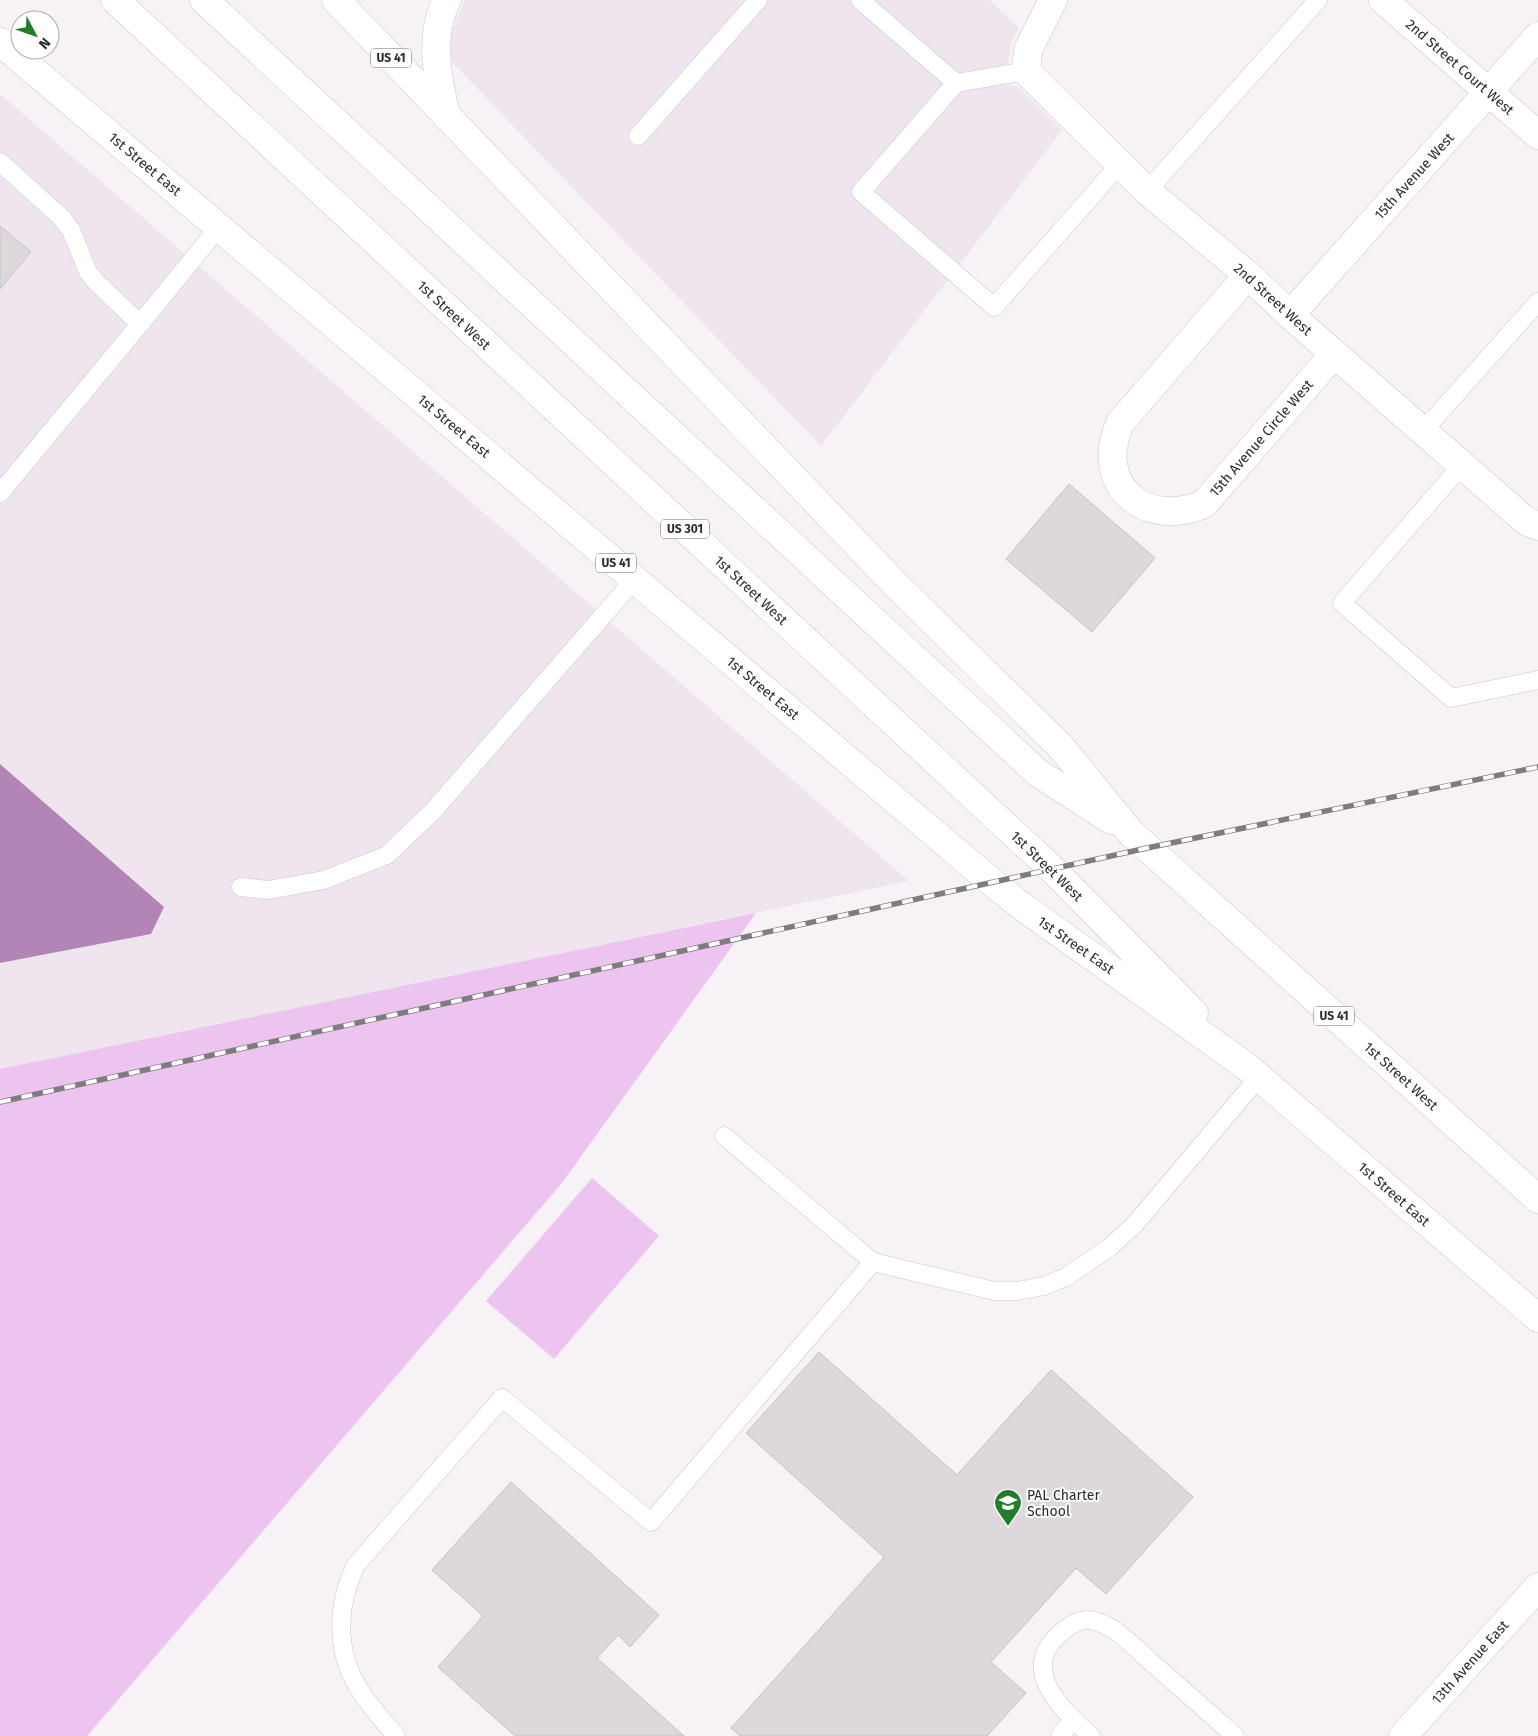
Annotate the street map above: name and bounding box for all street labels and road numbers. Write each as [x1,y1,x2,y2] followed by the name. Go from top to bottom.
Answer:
[1402,16,1518,120] street label: 2nd Street Court West
[371,48,411,68] road number: US 41
[105,129,185,200] street label: 1st Street East
[1371,129,1458,223] street label: 15th Avenue West
[1230,260,1316,340] street label: 2nd Street West
[414,277,494,354] street label: 1st Street West
[1206,376,1317,500] street label: 15th Avenue Circle West
[414,391,494,462] street label: 1st Street East
[661,520,709,538] road number: US 301
[711,552,791,629] street label: 1st Street West
[596,554,636,572] road number: US 41
[723,653,803,724] street label: 1st Street East
[1007,828,1087,906] street label: 1st Street West
[1034,913,1118,979] street label: 1st Street East
[1314,1006,1354,1026] road number: US 41
[1360,1039,1442,1115] street label: 1st Street West
[1354,1159,1434,1231] street label: 1st Street East
[1428,1616,1513,1708] street label: 13th Avenue East

